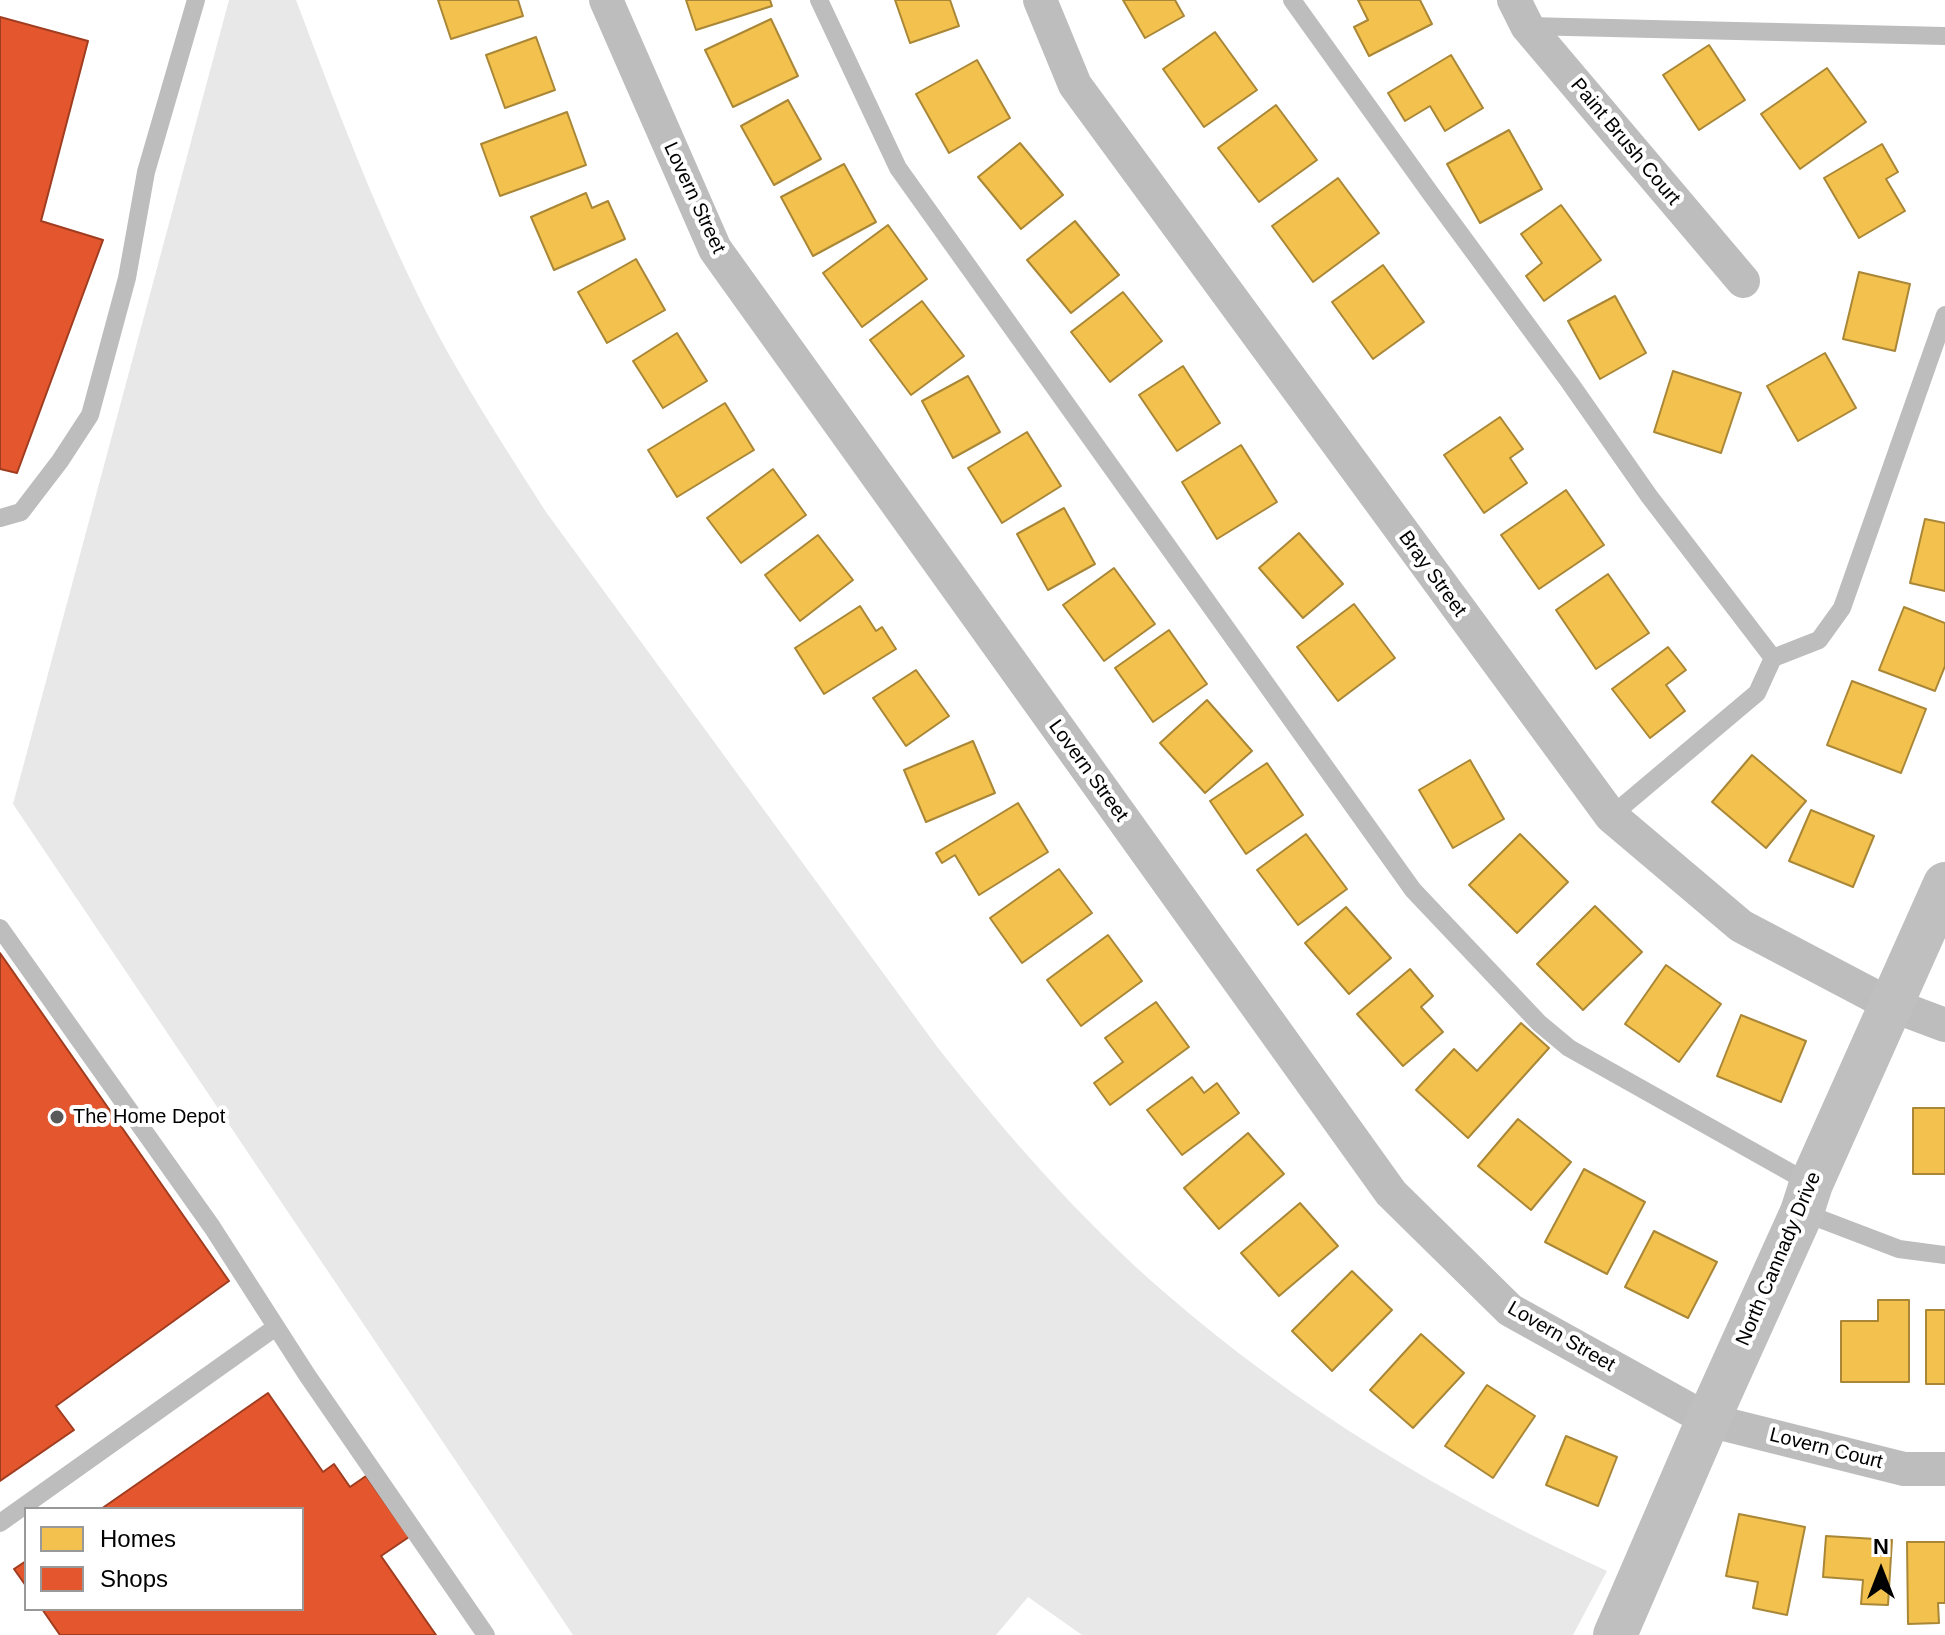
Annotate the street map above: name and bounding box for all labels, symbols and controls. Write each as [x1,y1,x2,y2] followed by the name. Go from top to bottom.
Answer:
[1565,74,1685,210] street label: Paint Brush Court
[658,139,730,257] street label: Lovern Street
[1393,526,1471,622] street label: Bray Street
[1043,715,1133,827] street label: Lovern Street
[73,1105,225,1129] place label: The Home Depot
[48,1108,66,1126] marker: The Home Depot
[1731,1168,1827,1350] street label: North Cannady Drive
[1503,1297,1619,1377] street label: Lovern Street
[1767,1423,1885,1475] street label: Lovern Court
[24,1507,304,1611] legend
[100,1525,176,1552] text: Homes
[1841,1531,1921,1611] north arrow
[1873,1534,1889,1559] text: N
[100,1565,168,1592] text: Shops

